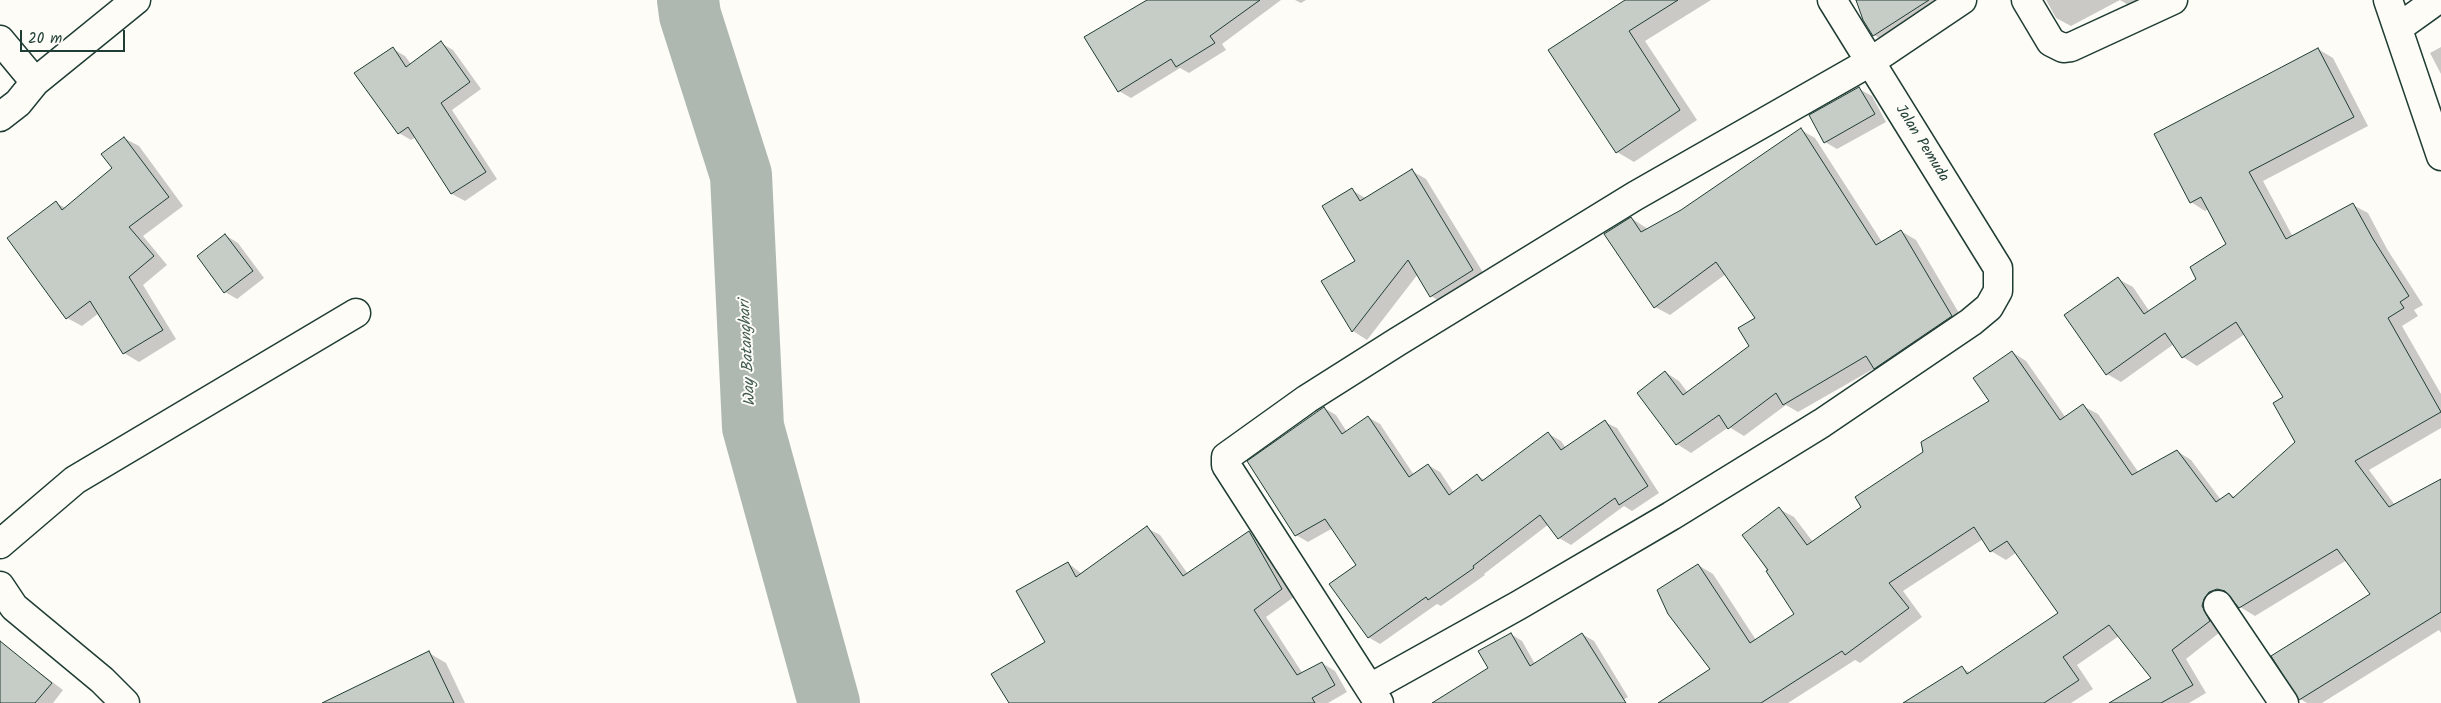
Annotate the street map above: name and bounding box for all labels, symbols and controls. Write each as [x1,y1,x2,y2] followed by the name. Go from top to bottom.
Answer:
[22,20,128,52] scale bar
[28,27,62,51] text: 20 m
[1890,102,1952,186] street label: Jalan Pemuda
[737,299,761,407] water label: Way Batanghari

